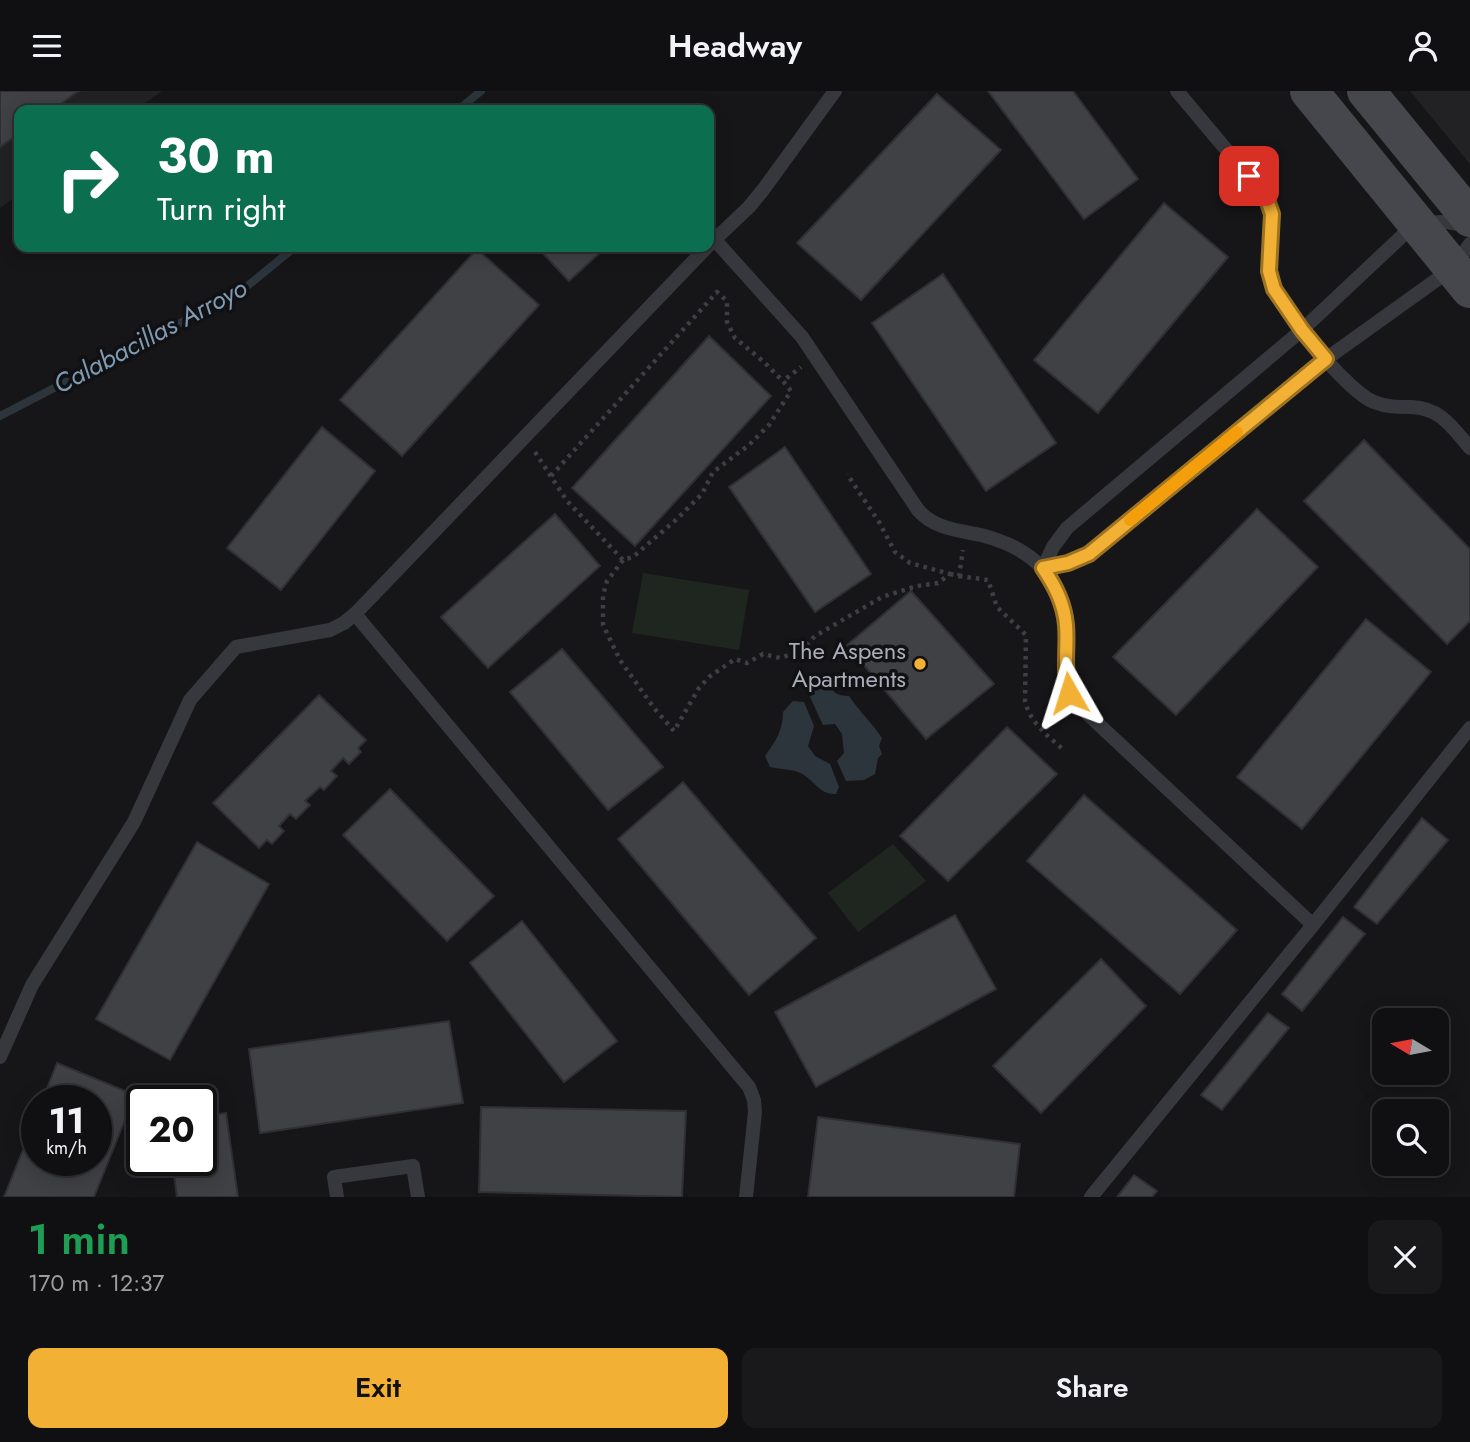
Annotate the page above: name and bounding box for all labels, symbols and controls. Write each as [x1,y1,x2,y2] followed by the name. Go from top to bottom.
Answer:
[668,23,802,69] text: Headway
[28,27,66,65] icon: menu
[1404,27,1442,65] icon: person
[157,121,275,191] text: 30 m
[42,133,133,224] icon: right
[1219,146,1279,206] pin
[1230,157,1268,195] icon: arrive
[157,186,286,232] text: Turn right
[46,269,254,403] water label: Calabacillas Arroyo
[789,633,906,696] place label: The Aspens Apartments
[912,656,928,672] marker: The Aspens Apartments
[1032,656,1106,730] position arrow
[1372,1008,1449,1085] north arrow
[1372,1008,1449,1176] map controls
[126,1085,217,1176] speed limit sign: 20
[49,1096,84,1146] text: 11
[1372,1099,1449,1176] button: search
[46,1135,87,1161] text: km/h
[28,1209,130,1270] text: 1 min
[1368,1220,1442,1294] button: close
[28,1266,164,1300] text: 170 m · 12:37
[28,1348,728,1428] button: Exit
[742,1348,1442,1428] button: Share

